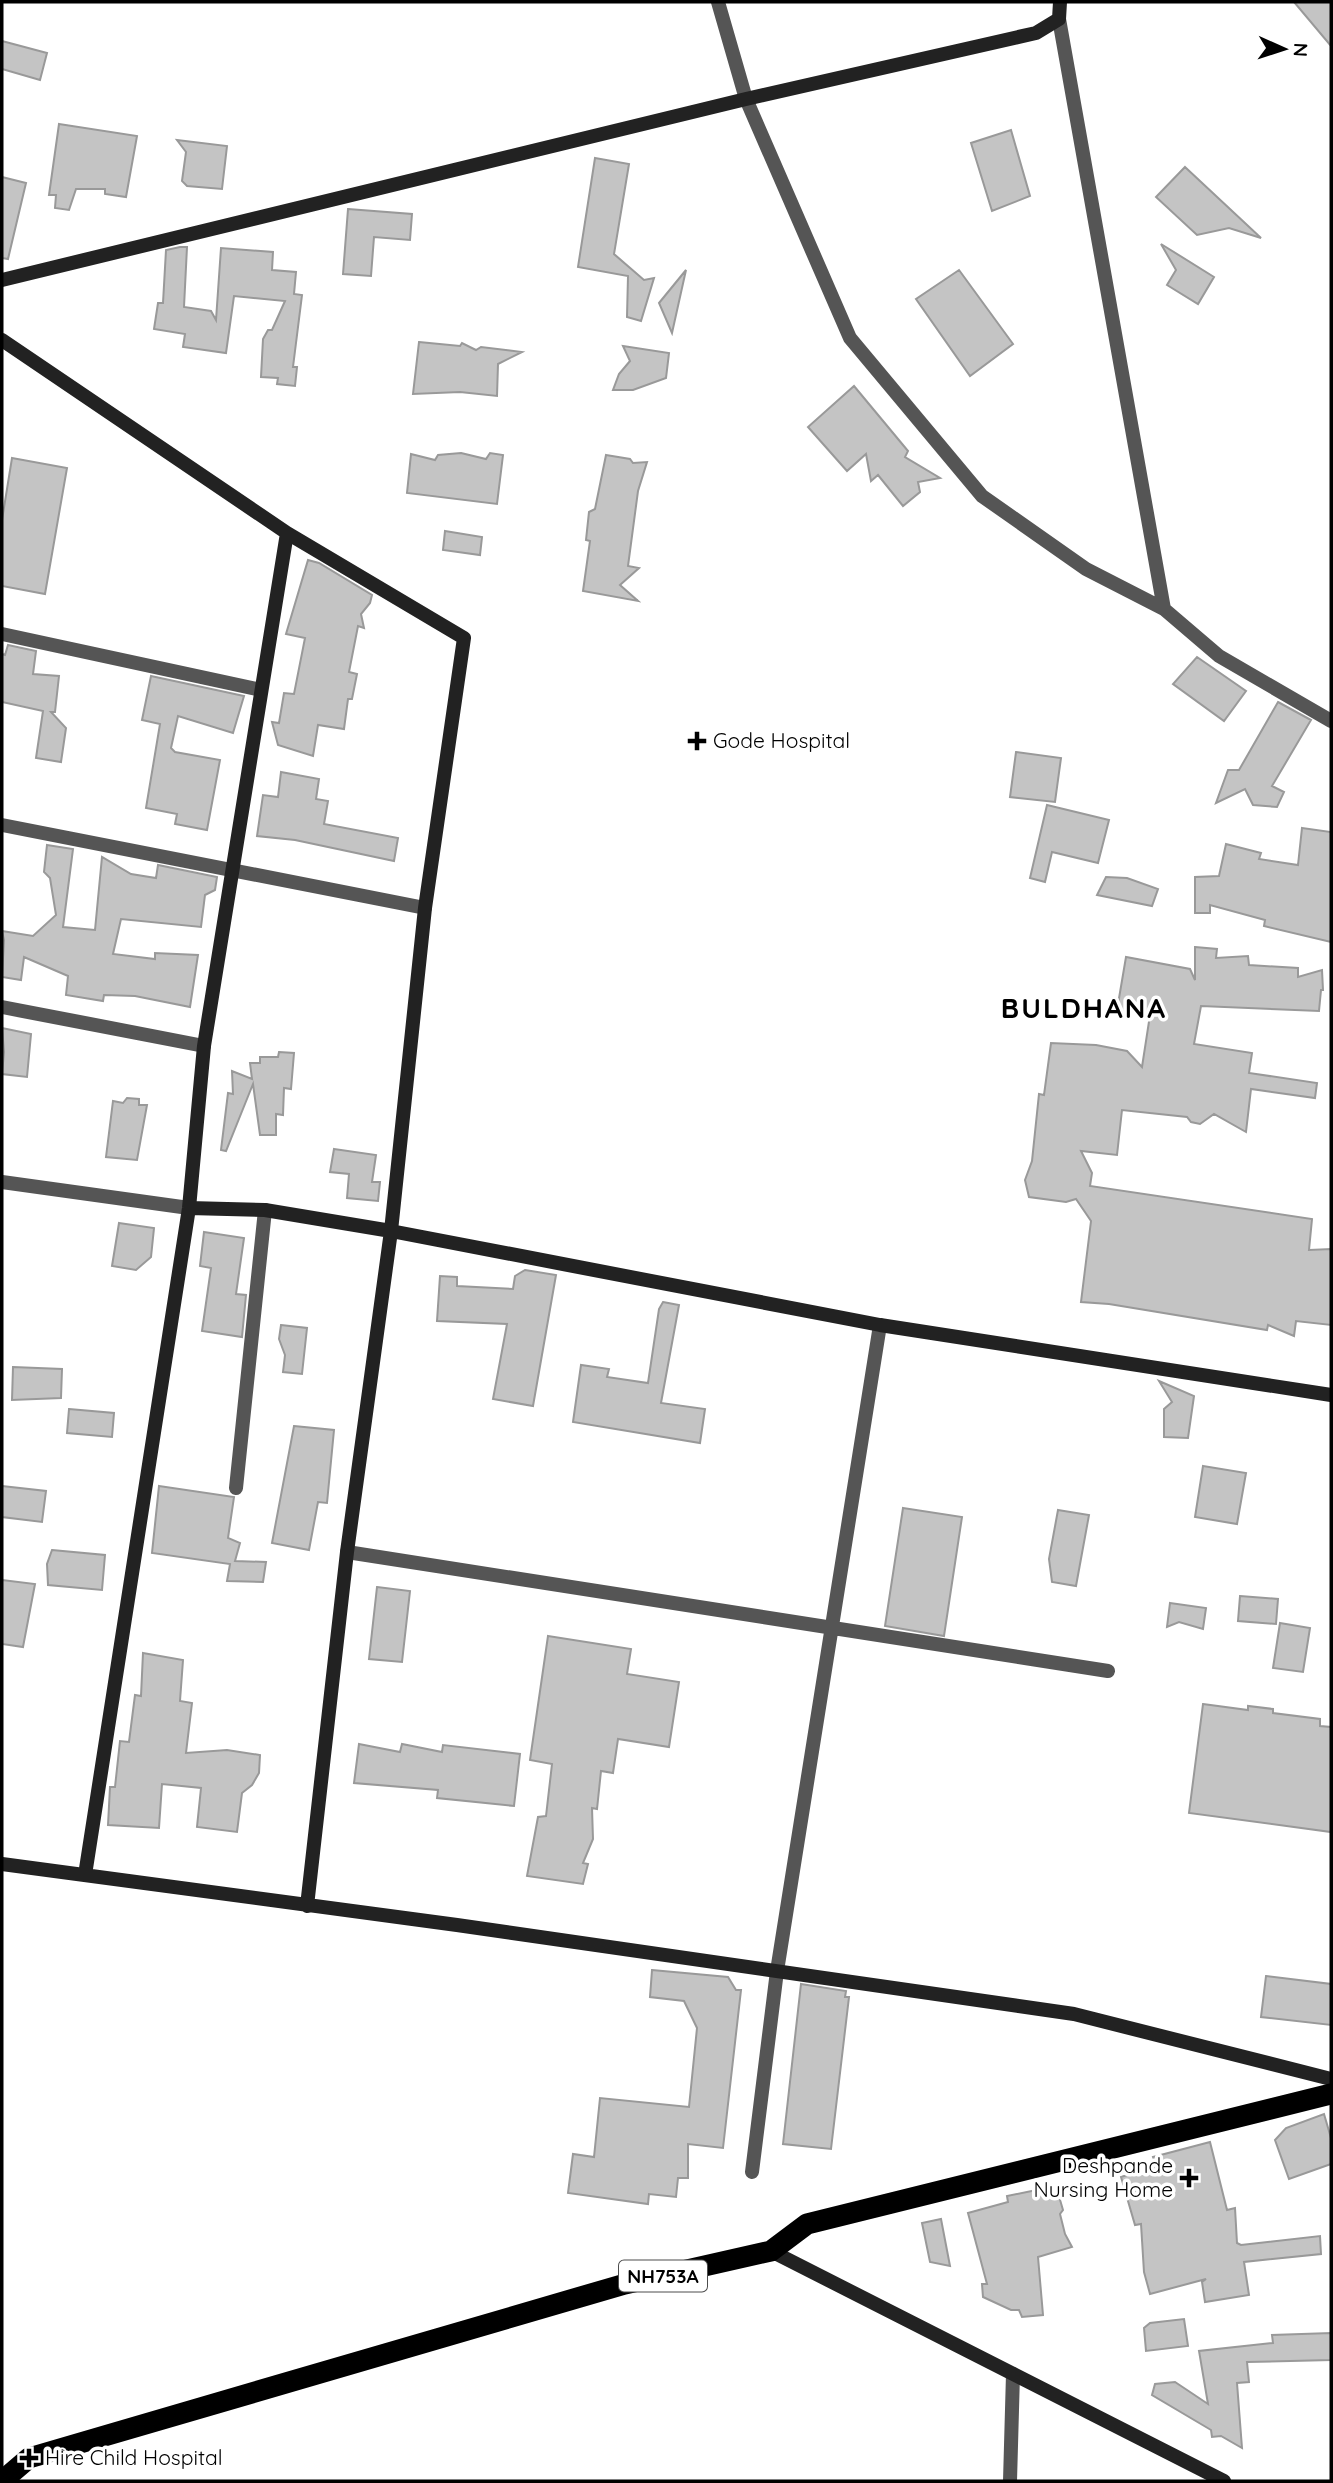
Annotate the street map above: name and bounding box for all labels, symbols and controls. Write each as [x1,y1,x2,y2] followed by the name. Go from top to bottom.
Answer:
[1249,14,1319,84] north arrow
[1289,42,1313,57] text: N
[713,727,850,753] place label: Gode Hospital
[687,731,707,751] marker: Gode Hospital
[1001,990,1167,1025] district label: BULDHANA
[1034,2152,1173,2202] place label: Deshpande Nursing Home
[1179,2168,1199,2188] marker: Deshpande Nursing Home
[619,2260,707,2292] road number: NH753A
[45,2444,223,2470] place label: Hire Child Hospital
[19,2448,39,2468] marker: Hire Child Hospital

